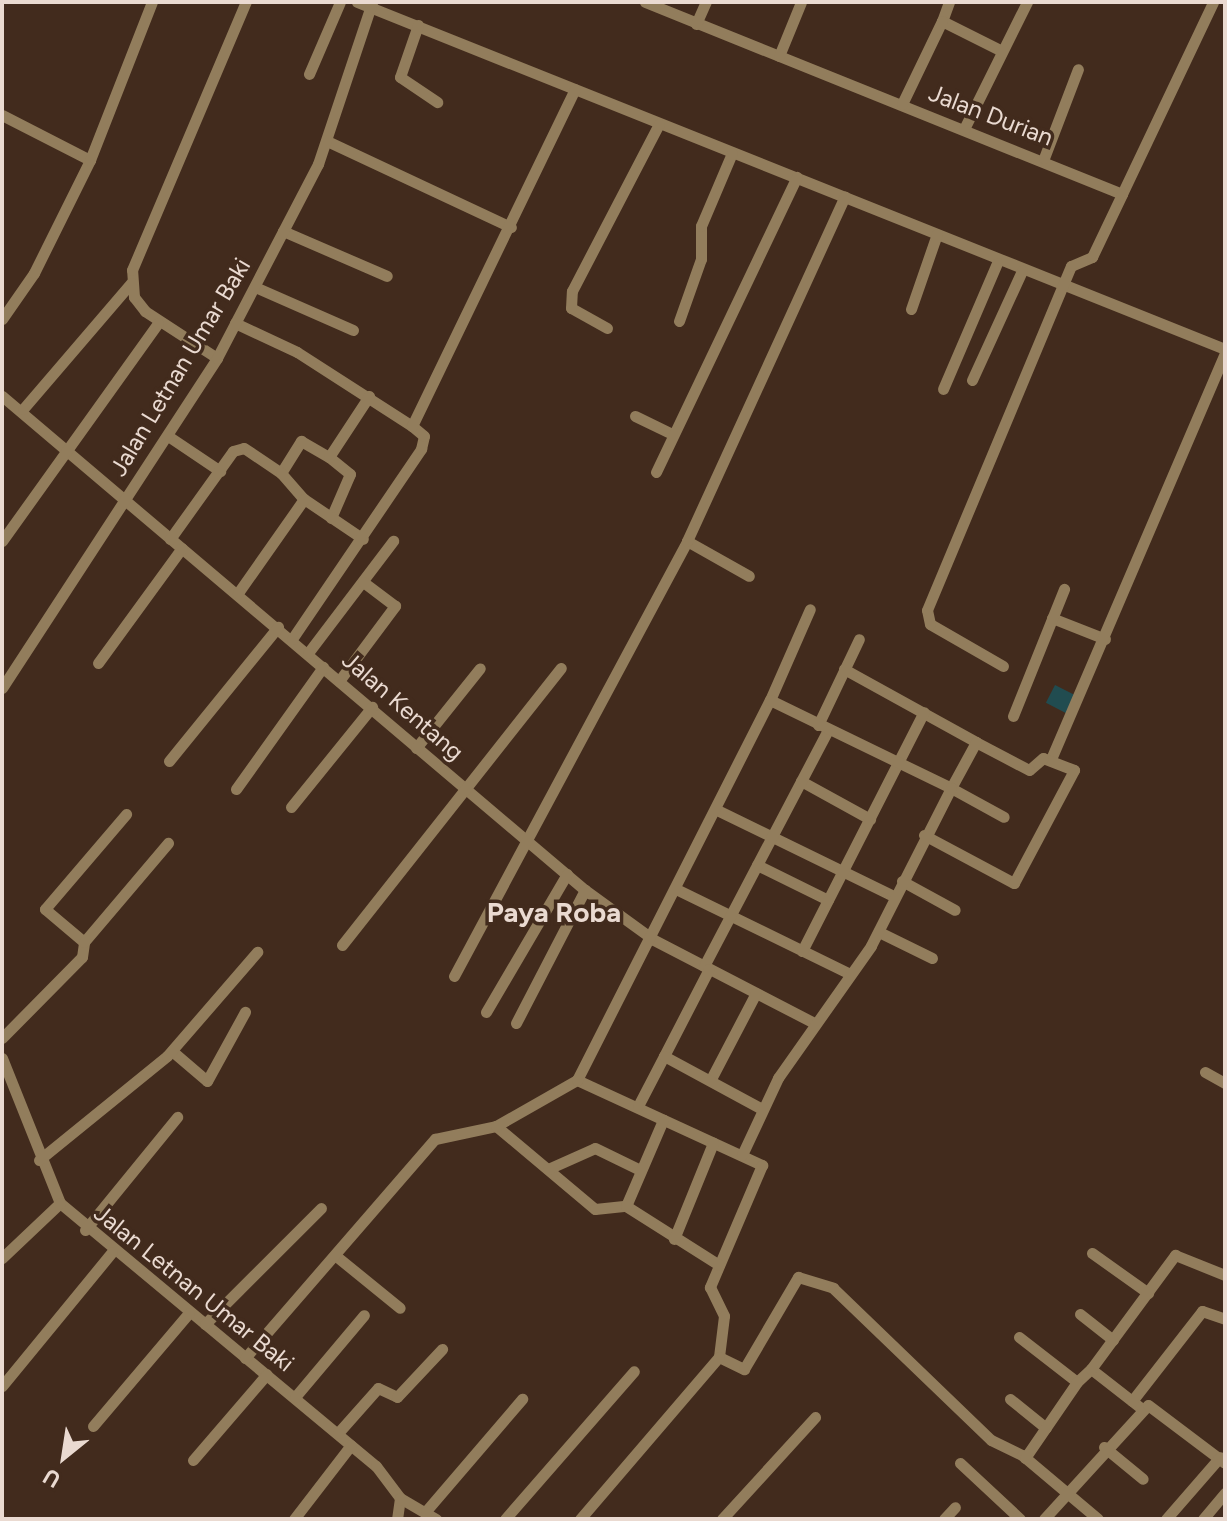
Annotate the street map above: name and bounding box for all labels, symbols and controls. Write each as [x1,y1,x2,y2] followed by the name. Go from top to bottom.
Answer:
[925,78,1057,152] street label: Jalan Durian
[104,253,256,481] street label: Jalan Letnan Umar Baki
[337,646,469,766] street label: Jalan Kentang
[487,895,621,929] district label: Paya Roba
[88,1199,300,1377] street label: Jalan Letnan Umar Baki
[24,1417,104,1497] north arrow
[38,1463,65,1494] text: U

